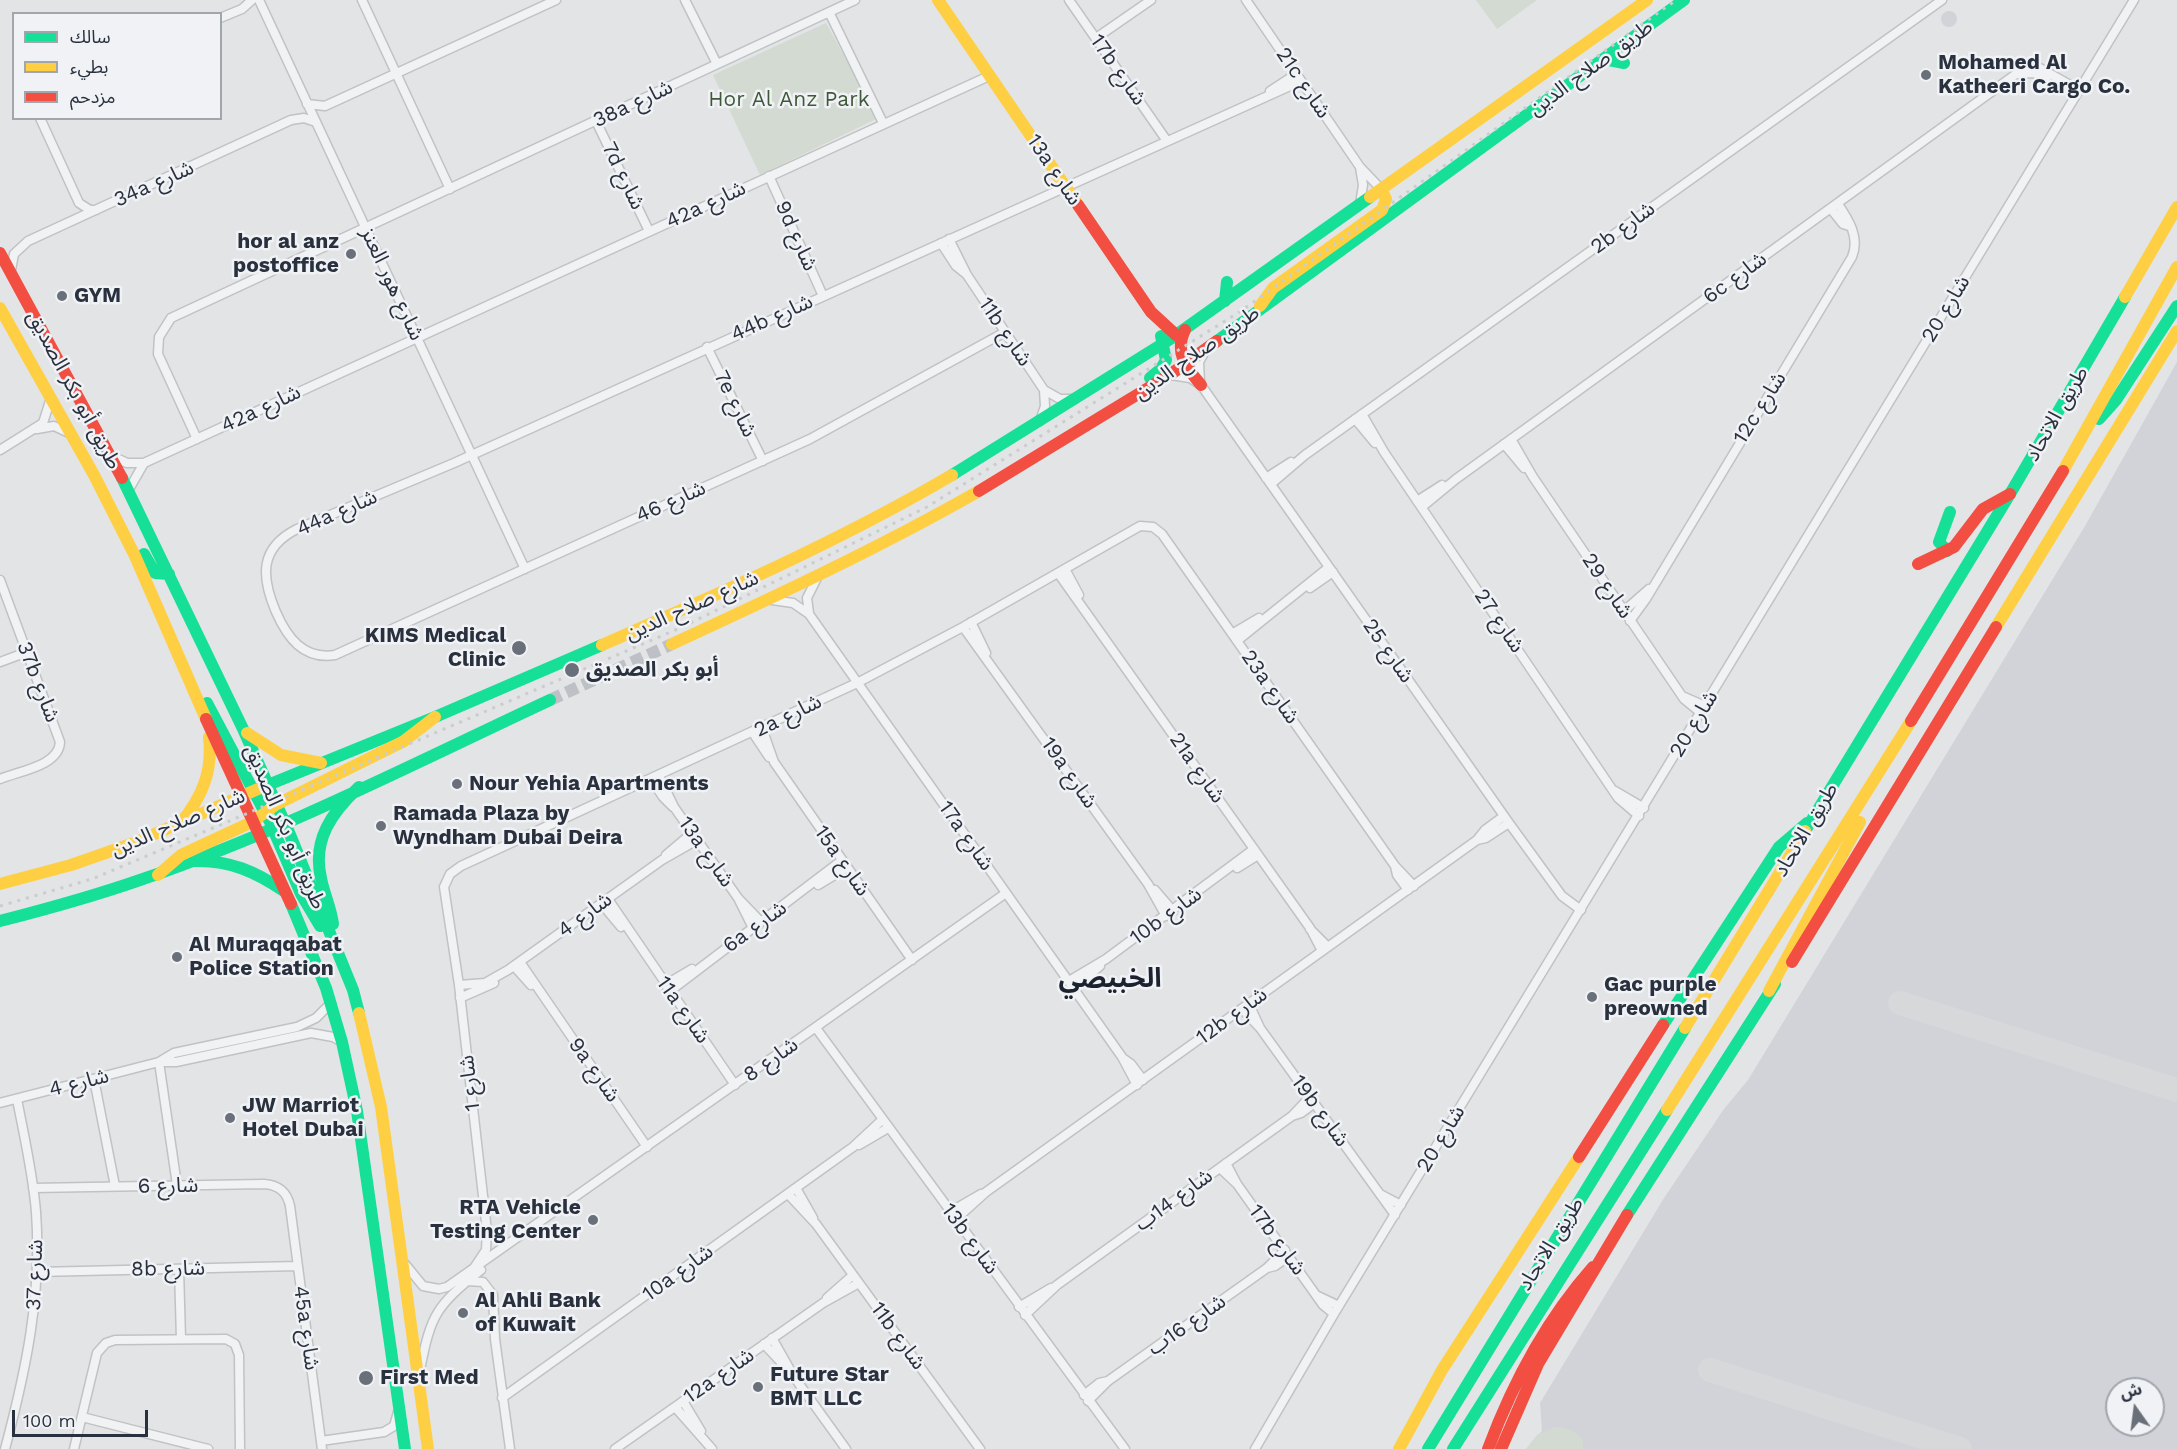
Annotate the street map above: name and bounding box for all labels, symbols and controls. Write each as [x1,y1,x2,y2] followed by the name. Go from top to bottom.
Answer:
[12,12,222,120] legend
[1524,14,1658,122] street label: طريق صلاح الدين
[70,26,111,47] text: سالك
[1084,30,1152,110] street label: 17b شارع
[1270,43,1336,123] street label: 21c شارع
[1938,50,2130,100] place label: Mohamed Al Katheeri Cargo Co.
[70,56,108,77] text: بطيء
[1919,68,1933,82] marker: Mohamed Al Katheeri Cargo Co.
[589,75,677,133] street label: 38a شارع
[70,86,115,107] text: مزدحم
[708,87,870,113] park label: Hor Al Anz Park
[1021,130,1087,210] street label: 13a شارع
[596,138,650,214] street label: 7d شارع
[110,155,198,213] street label: 34a شارع
[662,176,750,234] street label: 42a شارع
[1586,196,1660,260] street label: 2b شارع
[769,197,823,275] street label: 9d شارع
[355,223,429,345] street label: شارع هور العنز
[233,229,339,279] place label: hor al anz postoffice
[1698,246,1772,310] street label: 6c شارع
[344,247,358,261] marker: hor al anz postoffice
[1916,271,1976,347] street label: شارع 20
[74,283,121,309] place label: GYM
[55,289,69,303] marker: GYM
[727,289,817,347] street label: 44b شارع
[973,293,1037,371] street label: 11b شارع
[1129,300,1265,406] street label: طريق صلاح الدين
[21,306,127,474] street label: طريق أبو بكر الصديق
[2020,362,2094,466] street label: طريق الاتحاد
[708,367,762,441] street label: 7e شارع
[1728,367,1792,449] street label: 12c شارع
[217,380,305,438] street label: 42a شارع
[632,476,710,528] street label: شارع 46
[293,484,381,542] street label: 44a شارع
[1576,549,1638,623] street label: شارع 29
[621,565,763,647] street label: شارع صلاح الدين
[1469,584,1529,658] street label: شارع 27
[1357,614,1419,688] street label: شارع 25
[365,623,506,673] place label: KIMS Medical Clinic
[11,638,65,726] street label: 37b شارع
[510,639,528,657] marker: KIMS Medical Clinic
[1235,645,1305,729] street label: 23a شارع
[586,657,719,683] place label: أبو بكر الصديق
[563,661,581,679] marker: أبو بكر الصديق
[1664,686,1724,762] street label: شارع 20
[750,689,826,743] street label: 2a شارع
[1164,728,1230,808] street label: 21a شارع
[1035,733,1103,813] street label: 19a شارع
[239,741,331,913] street label: طريق أبو بكر الصديق
[469,771,709,797] place label: Nour Yehia Apartments
[450,777,464,791] marker: Nour Yehia Apartments
[1768,778,1844,882] street label: طريق الاتحاد
[107,783,249,863] street label: شارع صلاح الدين
[933,796,999,876] street label: 17a شارع
[393,801,622,851] place label: Ramada Plaza by Wyndham Dubai Deira
[673,812,739,892] street label: 13a شارع
[374,819,388,833] marker: Ramada Plaza by Wyndham Dubai Deira
[809,821,875,901] street label: 15a شارع
[1125,882,1207,950] street label: 10b شارع
[553,887,617,943] street label: شارع 4
[718,895,792,959] street label: 6a شارع
[189,932,342,982] place label: Al Muraqqabat Police Station
[170,950,184,964] marker: Al Muraqqabat Police Station
[1058,963,1162,995] district label: الخبيصي
[651,971,715,1049] street label: 11a شارع
[1604,972,1717,1022] place label: Gac purple preowned
[1192,982,1272,1050] street label: 12b شارع
[1585,990,1599,1004] marker: Gac purple preowned
[739,1032,803,1088] street label: شارع 8
[563,1033,625,1107] street label: 9a شارع
[454,1054,486,1112] street label: شارع 1
[46,1063,112,1103] street label: شارع 4
[1286,1070,1354,1152] street label: 19b شارع
[242,1093,364,1143] place label: JW Marriot Hotel Dubai
[1411,1101,1471,1177] street label: شارع 20
[223,1111,237,1125] marker: JW Marriot Hotel Dubai
[1130,1163,1218,1237] street label: شارع 14ب
[137,1173,199,1199] street label: شارع 6
[1512,1193,1590,1295] street label: طريق الاتحاد
[430,1195,581,1245] place label: RTA Vehicle Testing Center
[936,1199,1004,1279] street label: 13b شارع
[1243,1200,1311,1280] street label: 17b شارع
[586,1213,600,1227] marker: RTA Vehicle Testing Center
[21,1239,49,1311] street label: شارع 37
[638,1239,718,1307] street label: 10a شارع
[131,1256,205,1282] street label: 8b شارع
[288,1284,324,1372] street label: 45a شارع
[475,1288,601,1338] place label: Al Ahli Bank of Kuwait
[1143,1289,1231,1361] street label: شارع 16ب
[865,1297,931,1375] street label: 11b شارع
[456,1306,470,1320] marker: Al Ahli Bank of Kuwait
[679,1343,759,1409] street label: 12a شارع
[770,1362,889,1412] place label: Future Star BMT LLC
[380,1365,479,1391] place label: First Med
[357,1369,375,1387] marker: First Med
[2105,1377,2165,1437] north arrow
[2118,1379,2144,1403] text: ش
[751,1380,765,1394] marker: Future Star BMT LLC
[15,1398,152,1436] scale bar
[23,1410,76,1431] text: 100 m

